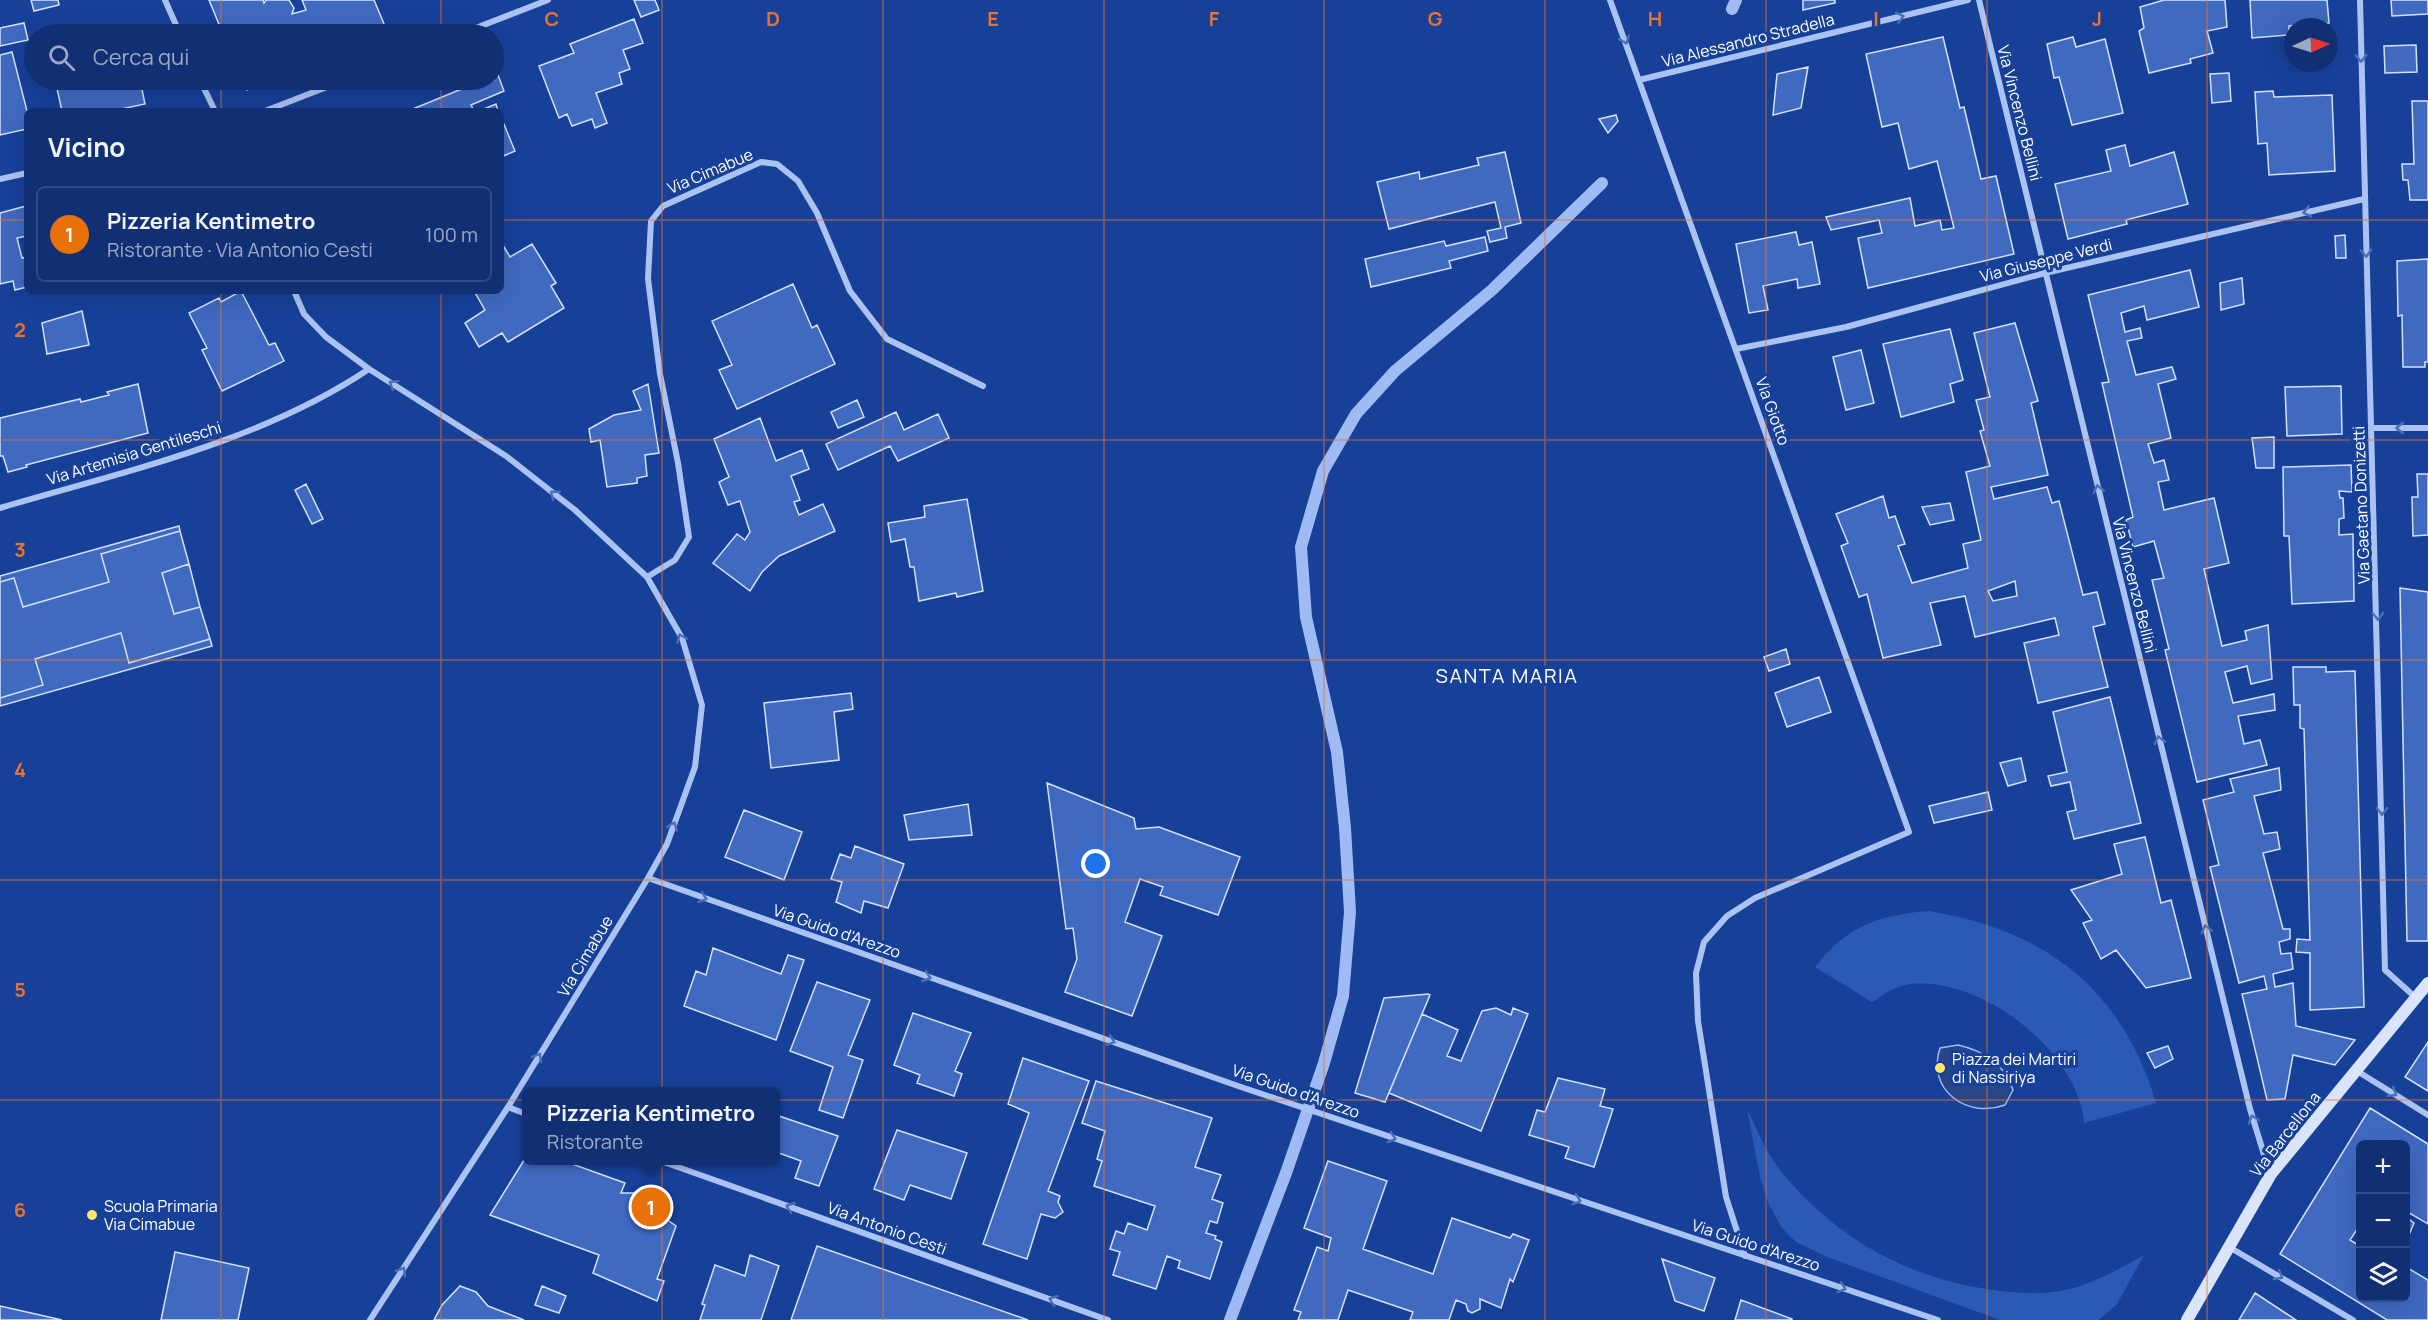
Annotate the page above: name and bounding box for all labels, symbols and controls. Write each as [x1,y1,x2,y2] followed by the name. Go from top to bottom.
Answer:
[545,5,559,32] text: C
[766,5,780,32] text: D
[987,5,999,32] text: E
[1209,5,1220,32] text: F
[1428,5,1443,32] text: G
[1648,5,1662,32] text: H
[1873,5,1879,32] text: I
[2092,5,2102,32] text: J
[1659,8,1837,72] street label: Via Alessandro Stradella
[1895,11,1905,24] one-way arrow
[2284,18,2338,72] north arrow
[24,24,504,90] search box
[1617,34,1630,45] one-way arrow
[45,41,78,74] icon: search
[93,42,189,72] text: Cerca qui
[1993,43,2047,183] street label: Via Vincenzo Bellini
[2355,54,2367,63] one-way arrow
[48,129,125,165] text: Vicino
[664,143,756,199] street label: Via Cimabue
[2302,205,2312,218] one-way arrow
[107,206,315,236] text: Pizzeria Kentimetro
[65,221,74,248] text: 1
[425,221,478,248] text: 100 m
[1978,233,2114,287] street label: Via Giuseppe Verdi
[107,236,373,263] text: Ristorante · Via Antonio Cesti
[2359,249,2372,258] one-way arrow
[14,316,26,343] text: 2
[1751,374,1795,448] street label: Via Giotto
[389,380,399,392] one-way arrow
[44,416,224,490] street label: Via Artemisia Gentileschi
[2396,422,2405,434] one-way arrow
[2347,426,2375,584] street label: Via Gaetano Donizetti
[2092,485,2105,495] one-way arrow
[550,490,561,501] one-way arrow
[2108,515,2162,655] street label: Via Vincenzo Bellini
[14,536,26,563] text: 3
[2372,612,2384,621] one-way arrow
[676,634,688,645] one-way arrow
[1436,662,1578,689] district label: SANTA MARIA
[2154,735,2167,745] one-way arrow
[14,756,26,783] text: 4
[2376,807,2388,816] one-way arrow
[666,821,679,831] one-way arrow
[1081,849,1110,878] your location
[697,891,708,904] one-way arrow
[770,899,904,963] street label: Via Guido d'Arezzo
[552,911,618,1001] street label: Via Cimabue
[2200,925,2213,935] one-way arrow
[921,969,932,982] one-way arrow
[14,976,26,1003] text: 5
[1105,1034,1116,1047] one-way arrow
[1952,1048,2076,1088] place label: Piazza dei Martiri di Nassiriya
[531,1053,543,1063] one-way arrow
[1229,1059,1363,1123] street label: Via Guido d'Arezzo
[1933,1061,1947,1075] marker: Piazza dei Martiri di Nassiriya
[2386,1086,2397,1097] one-way arrow
[522,1087,780,1165] popup
[2245,1087,2325,1181] street label: Via Barcellona
[547,1098,755,1128] text: Pizzeria Kentimetro
[2248,1114,2260,1125] one-way arrow
[547,1128,643,1155] text: Ristorante
[1387,1131,1397,1143] one-way arrow
[2356,1140,2410,1302] map controls
[2356,1140,2410,1194] button: +
[632,1184,670,1230] pin: 1
[1571,1193,1582,1205] one-way arrow
[2356,1194,2410,1248] button: −
[104,1195,218,1235] place label: Scuola Primaria Via Cimabue
[14,1196,26,1223] text: 6
[824,1196,950,1260] street label: Via Antonio Cesti
[785,1202,796,1215] one-way arrow
[85,1208,99,1222] marker: Scuola Primaria Via Cimabue
[1689,1214,1823,1276] street label: Via Guido d'Arezzo
[2356,1248,2410,1302] button: layers
[394,1266,405,1277] one-way arrow
[2273,1269,2283,1281] one-way arrow
[1836,1281,1847,1294] one-way arrow
[1048,1295,1059,1308] one-way arrow

